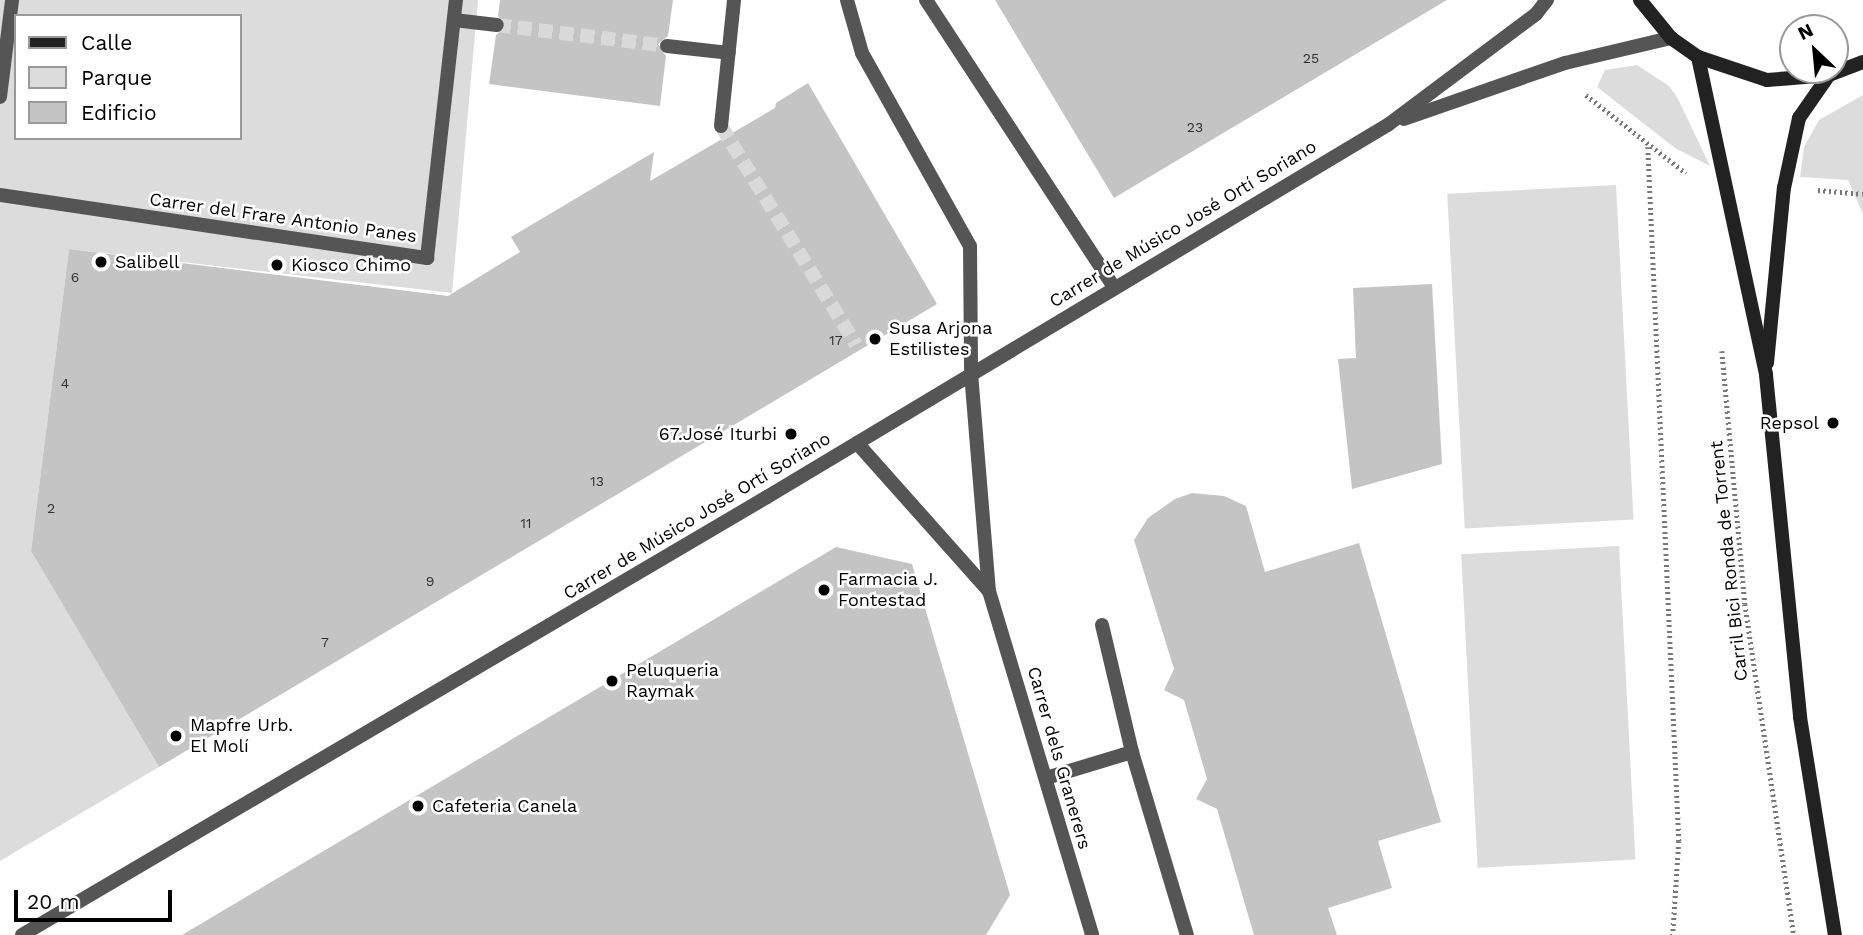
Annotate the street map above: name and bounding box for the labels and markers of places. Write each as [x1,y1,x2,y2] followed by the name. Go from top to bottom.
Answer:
[115,251,180,273] place label: Salibell
[93,254,109,270] marker: Salibell
[291,254,411,276] place label: Kiosco Chimo
[269,257,285,273] marker: Kiosco Chimo
[889,318,994,360] place label: Susa Arjona Estilistes
[867,331,883,347] marker: Susa Arjona Estilistes
[1760,412,1819,434] place label: Repsol
[1825,415,1841,431] marker: Repsol
[659,423,777,445] place label: 67.José Iturbi
[783,426,799,442] marker: 67.José Iturbi
[838,569,939,612] place label: Farmacia J. Fontestad
[816,582,832,598] marker: Farmacia J. Fontestad
[626,660,719,702] place label: Peluqueria Raymak
[604,673,620,689] marker: Peluqueria Raymak
[190,715,293,758] place label: Mapfre Urb. El Molí
[168,728,184,744] marker: Mapfre Urb. El Molí
[432,795,578,817] place label: Cafeteria Canela
[410,798,426,814] marker: Cafeteria Canela

